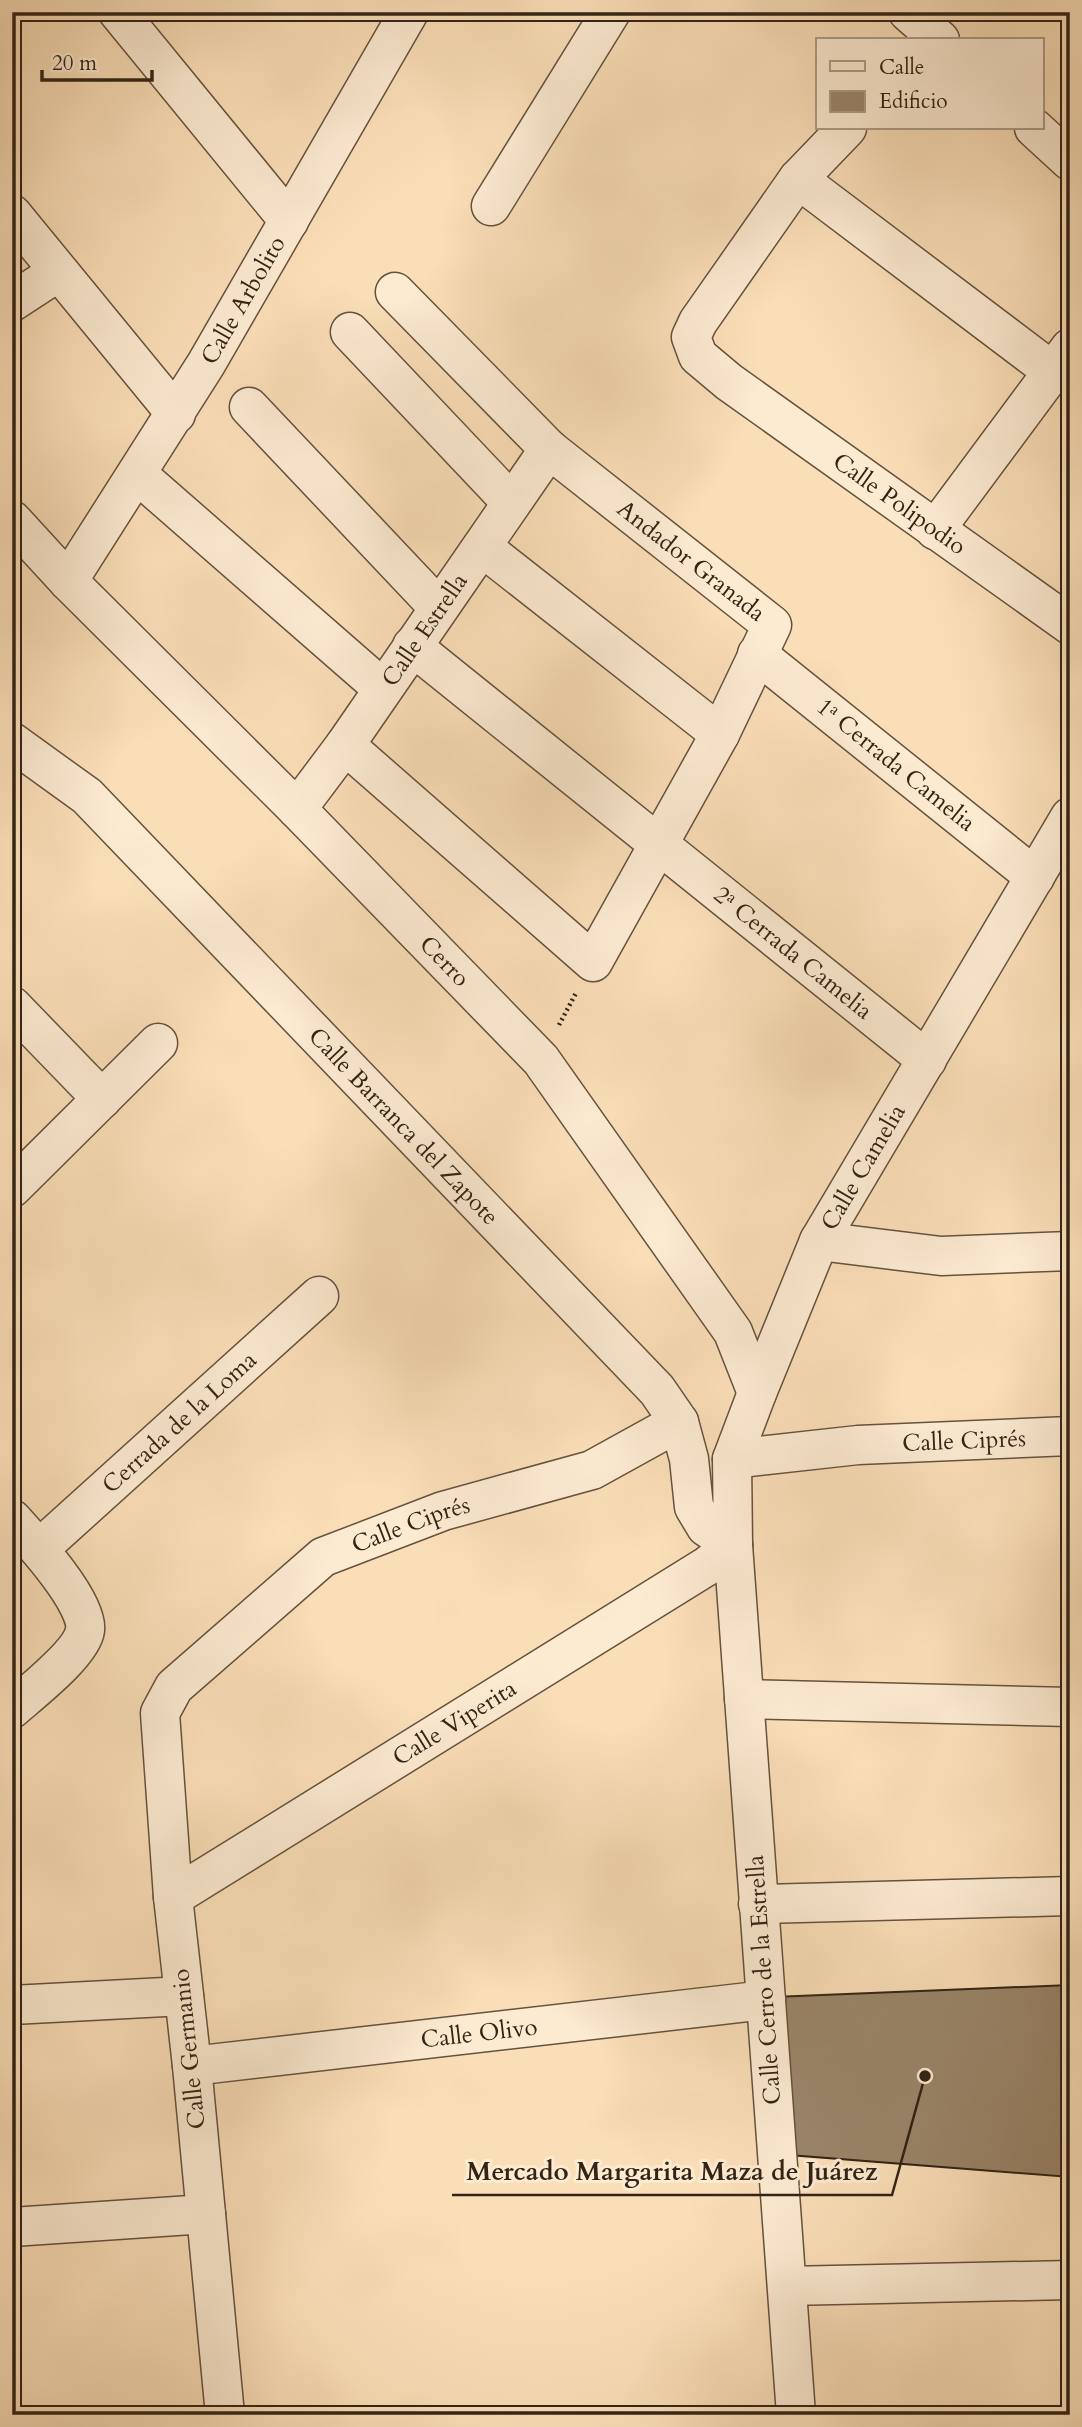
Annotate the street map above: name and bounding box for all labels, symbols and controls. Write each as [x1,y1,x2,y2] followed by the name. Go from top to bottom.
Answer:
[42,38,152,82] scale bar
[816,38,1044,130] legend
[52,49,97,78] text: 20 m
[879,53,924,82] text: Calle
[879,87,948,116] text: Edificio
[193,230,293,370] street label: Calle Arbolito
[826,445,973,562] street label: Calle Polipodio
[610,493,773,630] street label: Andador Granada
[374,566,476,693] street label: Calle Estrella
[810,691,983,840] street label: 1ª Cerrada Camelia
[707,879,880,1028] street label: 2ª Cerrada Camelia
[412,928,477,994] street label: Cerro
[301,1020,507,1232] street label: Calle Barranca del Zapote
[813,1097,913,1236] street label: Calle Camelia
[95,1343,264,1501] street label: Cerrada de la Loma
[902,1421,1027,1460] street label: Calle Ciprés
[347,1488,473,1561] street label: Calle Ciprés
[386,1671,523,1773] street label: Calle Viperita
[739,1853,789,2106] street label: Calle Cerro de la Estrella
[164,1967,214,2131] street label: Calle Germanio
[419,2010,539,2056] street label: Calle Olivo
[452,2148,892,2195] callout: Mercado Margarita Maza de Juárez
[466,2154,878,2189] text: Mercado Margarita Maza de Juárez

